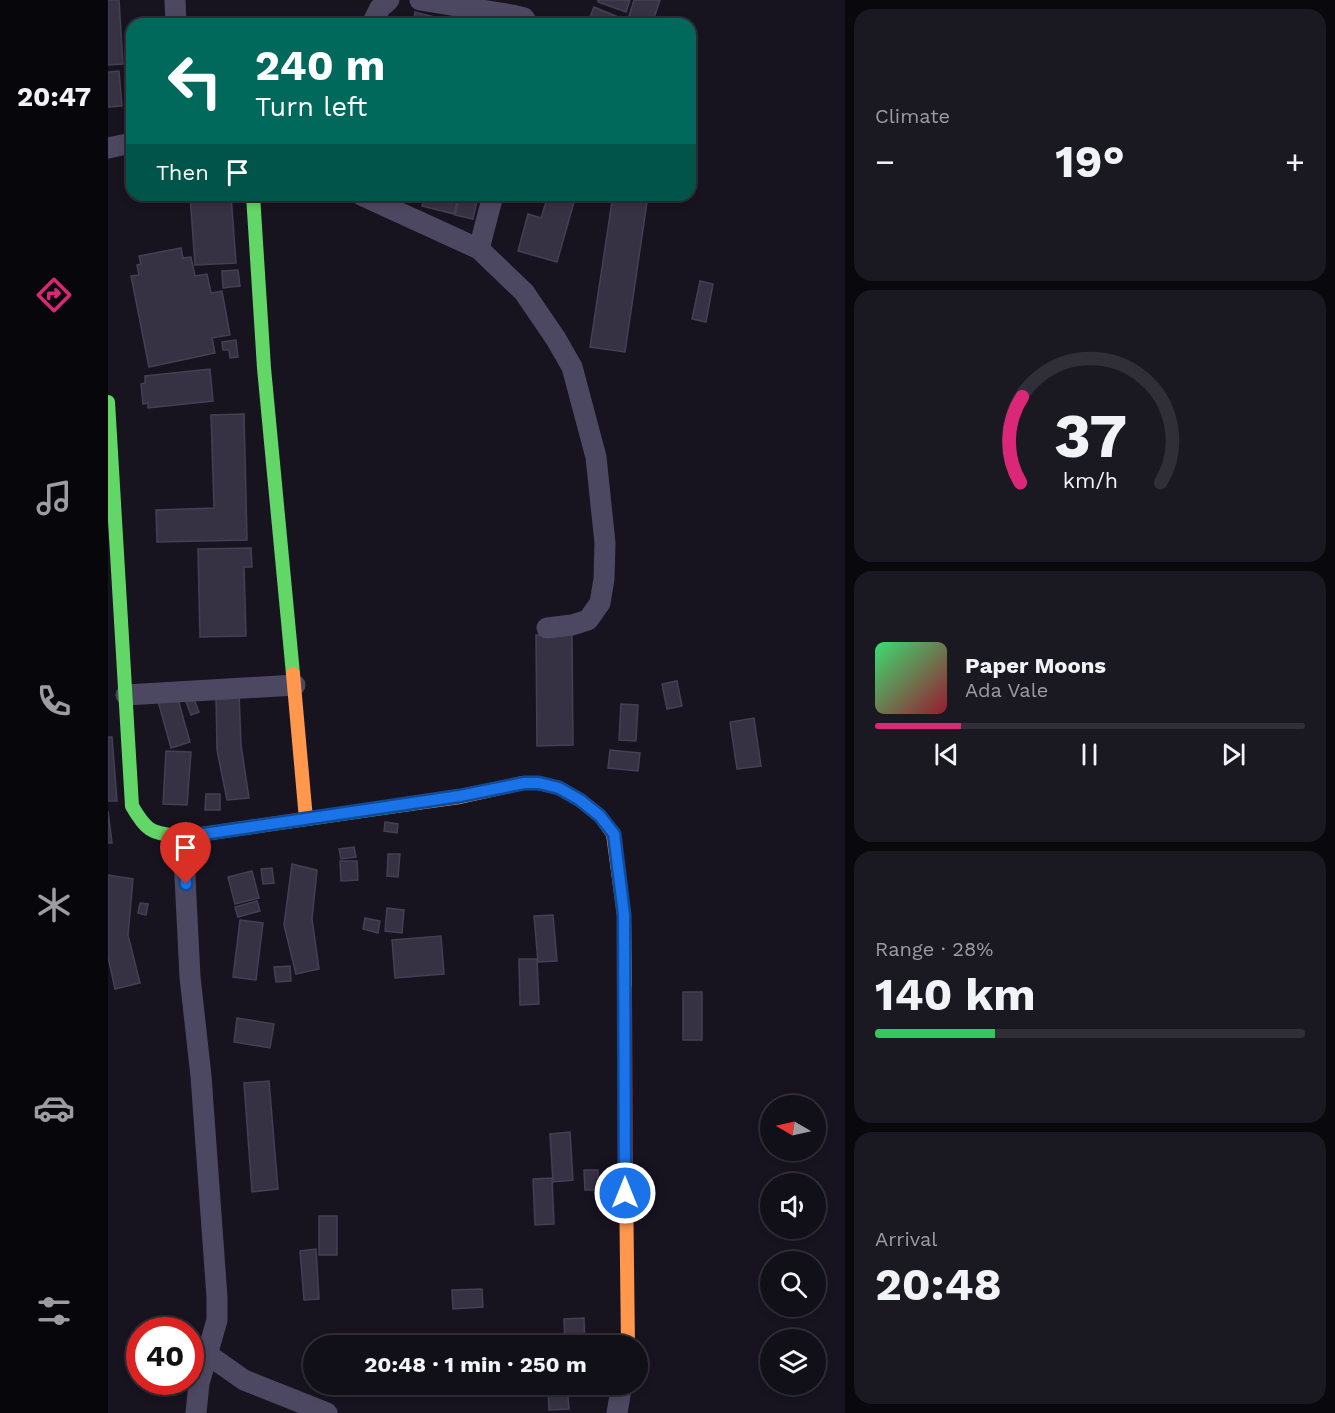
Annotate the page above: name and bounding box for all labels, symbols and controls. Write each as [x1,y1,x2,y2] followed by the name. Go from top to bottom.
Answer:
[255,41,385,90] text: 240 m
[156,42,234,120] icon: left
[17,81,91,113] text: 20:47
[255,91,367,123] text: Turn left
[875,104,950,128] text: Climate
[1055,135,1125,188] text: 19°
[875,142,895,181] text: −
[1285,142,1305,181] text: +
[221,156,254,189] icon: arrive
[156,160,209,185] text: Then
[33,274,75,316] icon: directions
[1053,399,1127,472] text: 37
[1062,468,1118,493] text: km/h
[33,477,75,519] icon: music
[965,653,1106,678] text: Paper Moons
[965,678,1048,702] text: Ada Vale
[33,680,75,722] icon: phone
[930,738,963,771] icon: previous
[1073,738,1106,771] icon: pause
[1217,738,1250,771] icon: next
[160,822,211,884] pin
[169,831,202,864] icon: arrive
[33,884,75,926] icon: climate
[875,937,993,961] text: Range · 28%
[875,968,1036,1021] text: 140 km
[33,1087,75,1129] icon: car
[760,1095,826,1161] north arrow
[760,1095,826,1395] map controls
[593,1161,657,1225] position arrow
[760,1173,826,1239] button: sound
[875,1227,937,1251] text: Arrival
[760,1251,826,1317] button: search
[875,1258,1002,1311] text: 20:48
[33,1290,75,1332] icon: filters
[126,1317,204,1395] speed limit sign: 40
[760,1329,826,1395] button: layers
[364,1352,587,1377] text: 20:48 · 1 min · 250 m

